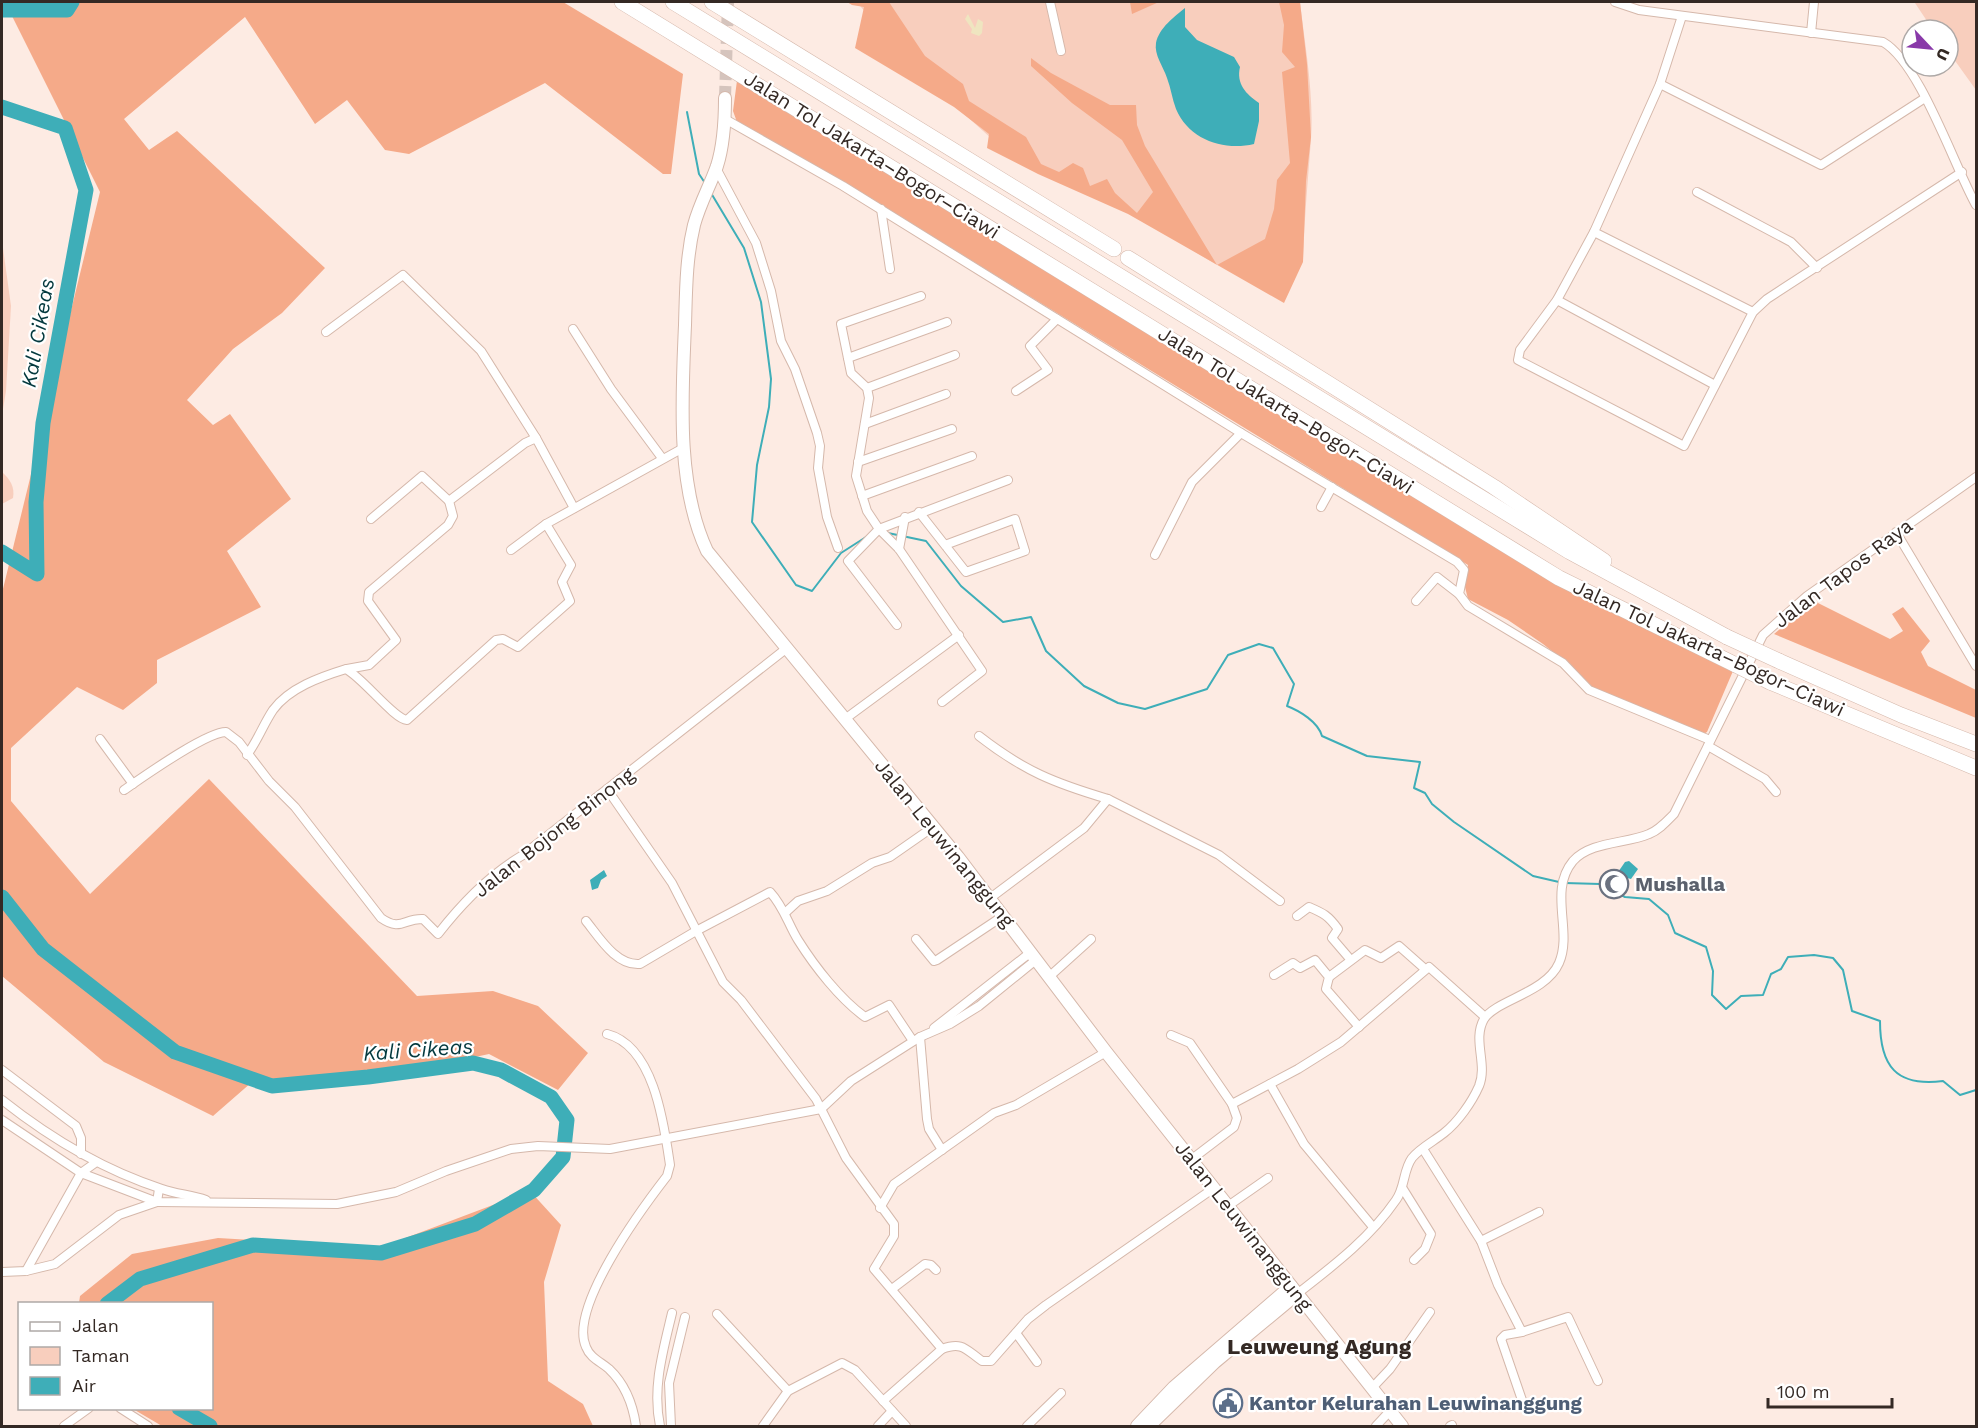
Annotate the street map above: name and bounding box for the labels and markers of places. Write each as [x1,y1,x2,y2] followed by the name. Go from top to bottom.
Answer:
[1598,868,1630,900] mosque icon: Mushalla
[1635,872,1725,896] place label: Mushalla
[1212,1387,1244,1419] public building icon: Kantor Kelurahan Leuwinanggung
[1249,1391,1582,1415] place label: Kantor Kelurahan Leuwinanggung

